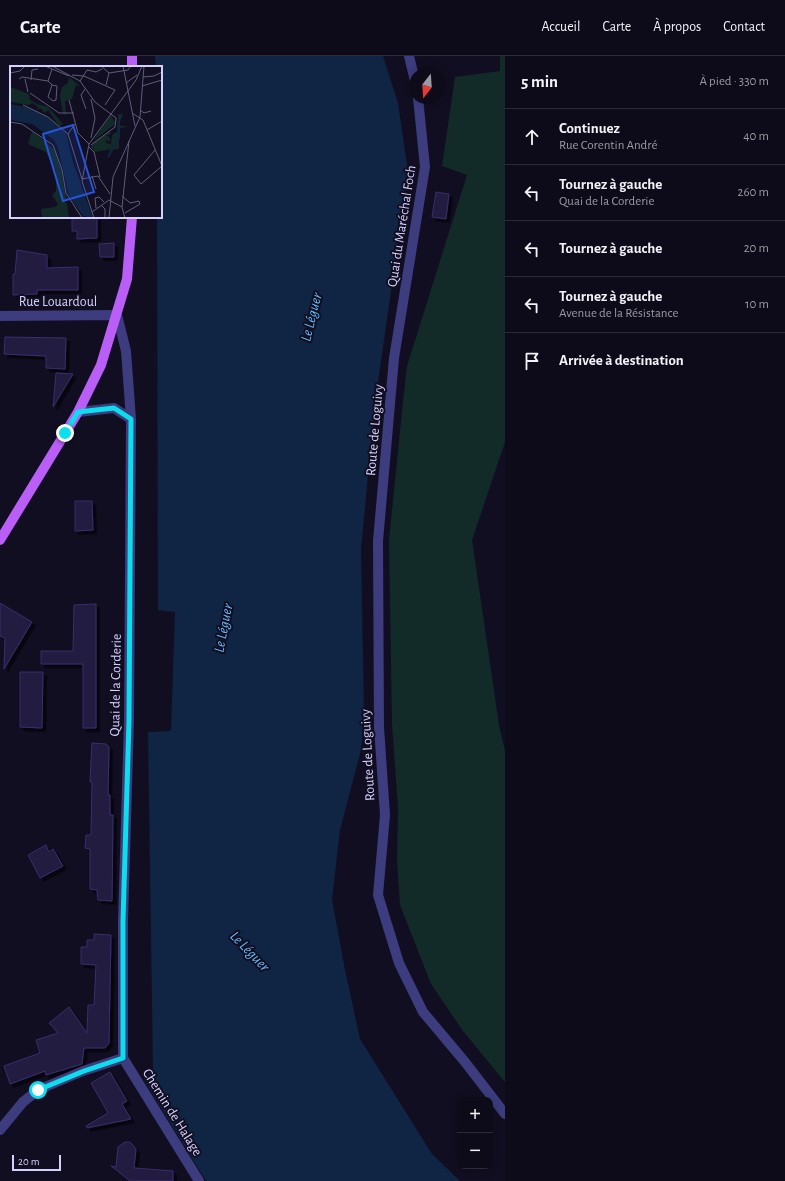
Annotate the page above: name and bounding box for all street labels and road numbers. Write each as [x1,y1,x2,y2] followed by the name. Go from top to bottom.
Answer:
[385,164,419,288] street label: Quai du Maréchal Foch
[19,295,97,309] street label: Rue Louardoul
[364,384,386,477] street label: Route de Loguivy
[108,633,124,737] street label: Quai de la Corderie
[359,709,377,801] street label: Route de Loguivy
[140,1066,205,1159] street label: Chemin de Halage

